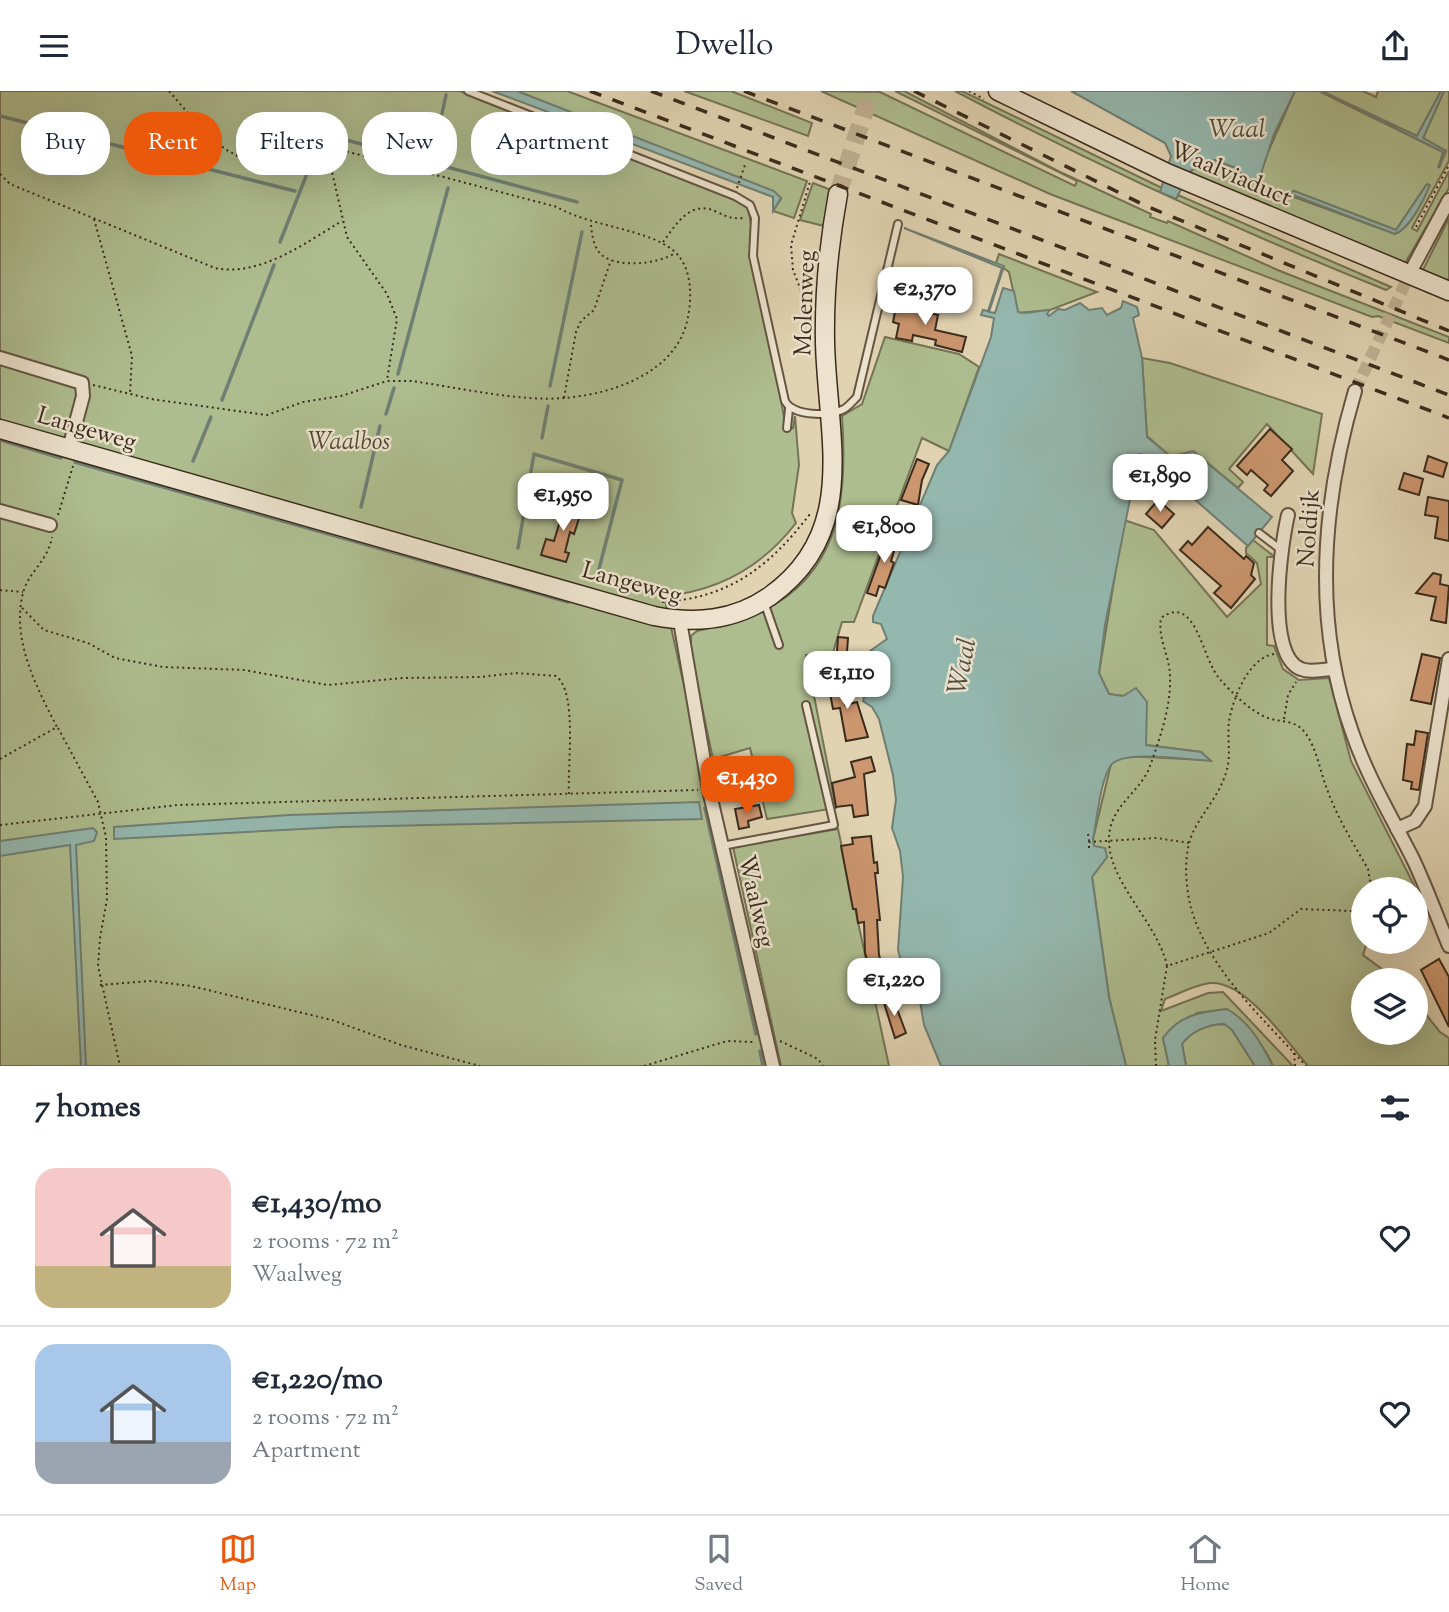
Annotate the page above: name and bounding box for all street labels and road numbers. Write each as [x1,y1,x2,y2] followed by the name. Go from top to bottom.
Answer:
[1164,134,1297,216] street label: Waalviaduct
[787,249,825,357] street label: Molenweg
[33,400,140,460] street label: Langeweg
[1290,488,1330,568] street label: Noldijk
[578,554,685,614] street label: Langeweg
[728,852,782,951] street label: Waalweg

